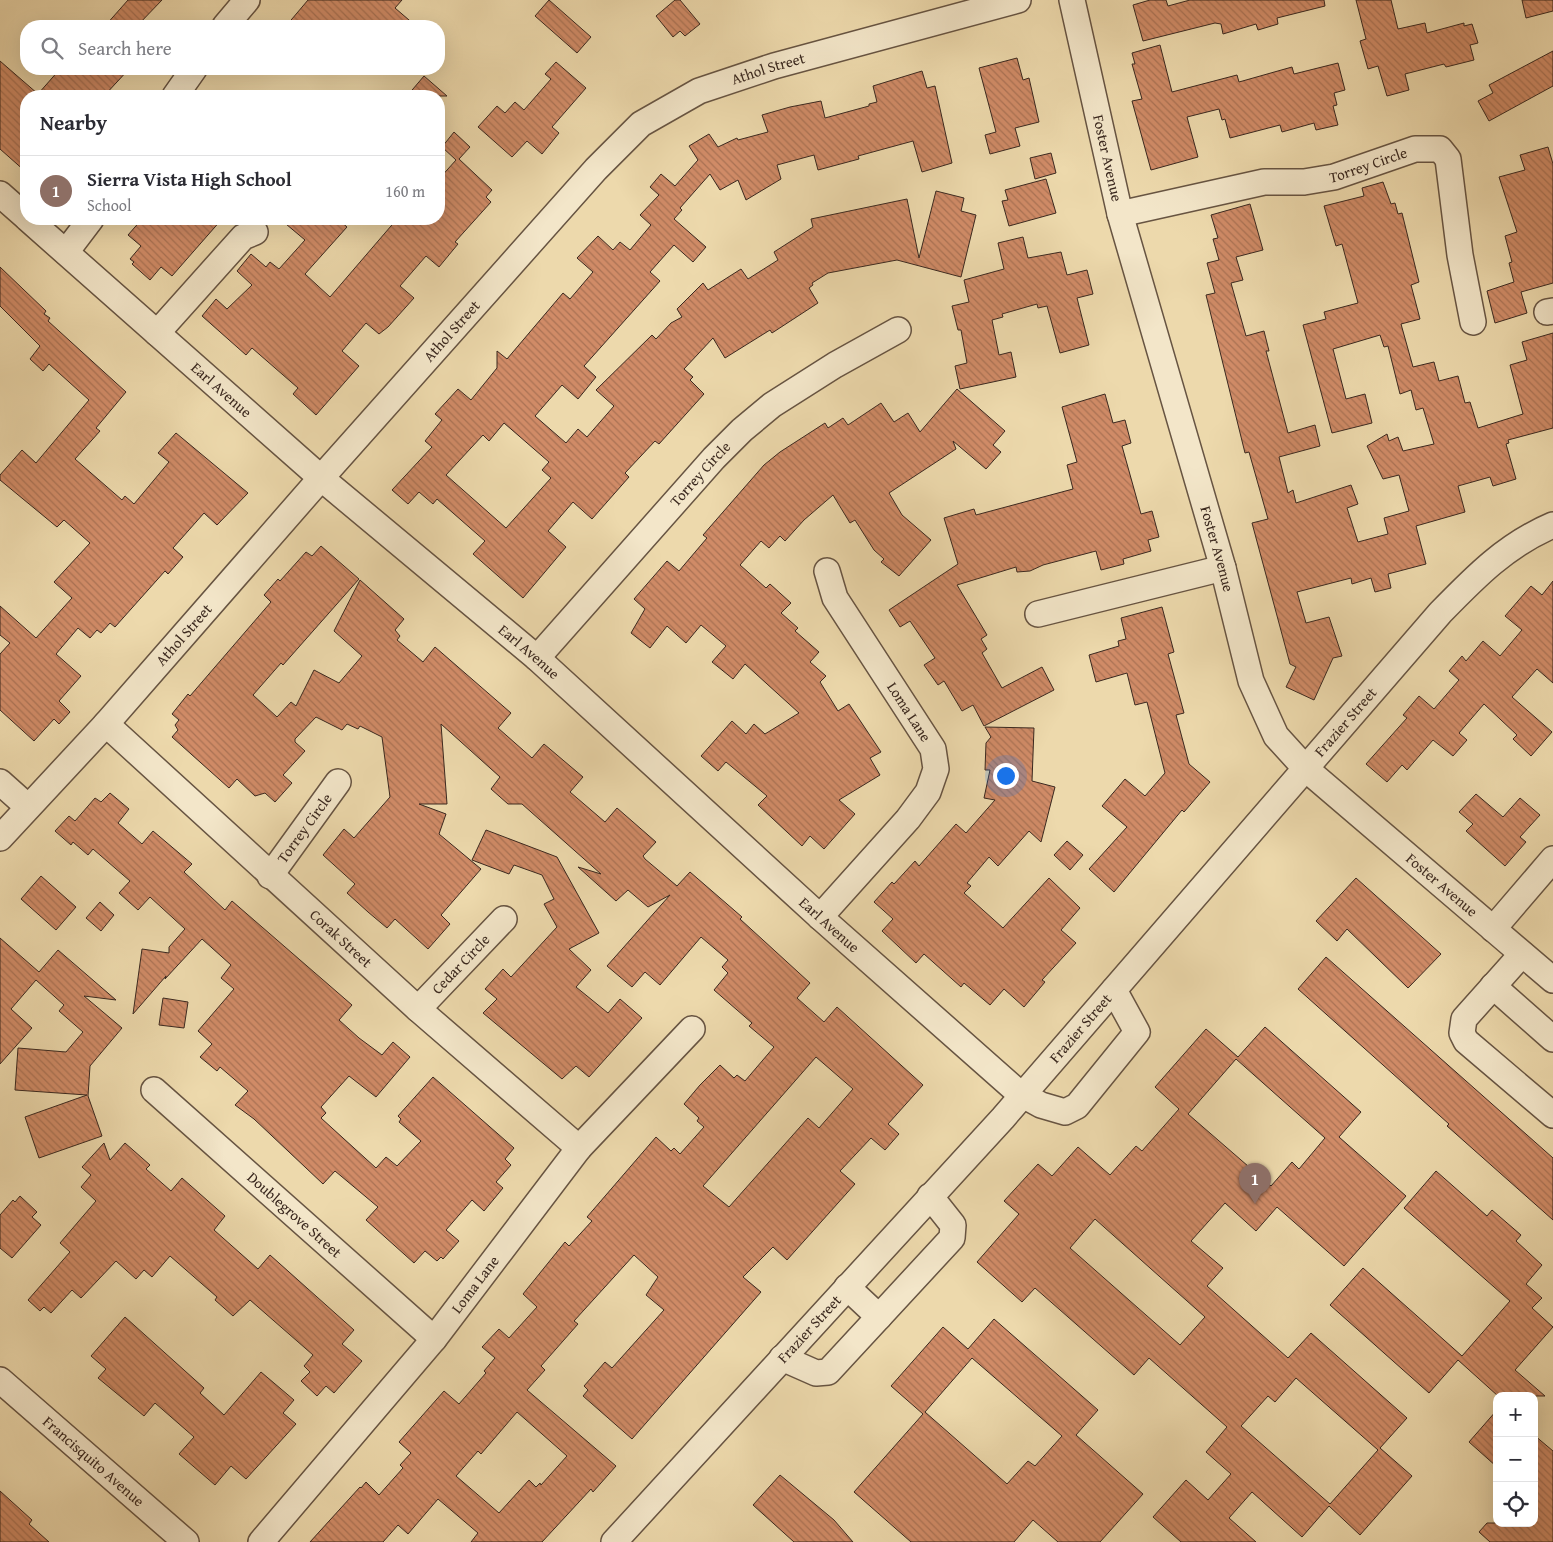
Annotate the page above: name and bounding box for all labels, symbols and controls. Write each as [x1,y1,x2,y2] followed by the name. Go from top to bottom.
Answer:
[20,20,445,75] search box
[38,34,66,62] icon: search
[78,34,172,62] text: Search here
[728,47,808,90] street label: Athol Street
[40,107,107,138] text: Nearby
[1088,113,1128,203] street label: Foster Avenue
[1328,141,1410,188] street label: Torrey Circle
[87,165,292,193] text: Sierra Vista High School
[52,179,60,203] text: 1
[385,179,425,203] text: 160 m
[87,193,131,217] text: School
[418,295,485,366] street label: Athol Street
[187,357,257,422] street label: Earl Avenue
[665,436,735,511] street label: Torrey Circle
[1195,503,1239,594] street label: Foster Avenue
[151,599,217,670] street label: Athol Street
[494,619,564,684] street label: Earl Avenue
[882,678,937,746] street label: Loma Lane
[1309,682,1382,761] street label: Frazier Street
[993,763,1019,789] your location
[272,789,337,867] street label: Torrey Circle
[1402,848,1483,921] street label: Foster Avenue
[795,892,864,957] street label: Earl Avenue
[305,904,377,973] street label: Corak Street
[427,929,494,999] street label: Cedar Circle
[1044,988,1117,1067] street label: Frazier Street
[1239,1163,1271,1204] pin: 1
[243,1167,347,1263] street label: Doublegrove Street
[446,1251,504,1318] street label: Loma Lane
[772,1289,846,1367] street label: Frazier Street
[1493,1392,1538,1527] map controls
[1493,1392,1538,1437] button: +
[39,1411,149,1511] street label: Francisquito Avenue
[1493,1437,1538,1482] button: −
[1493,1482,1538,1527] button: locate

